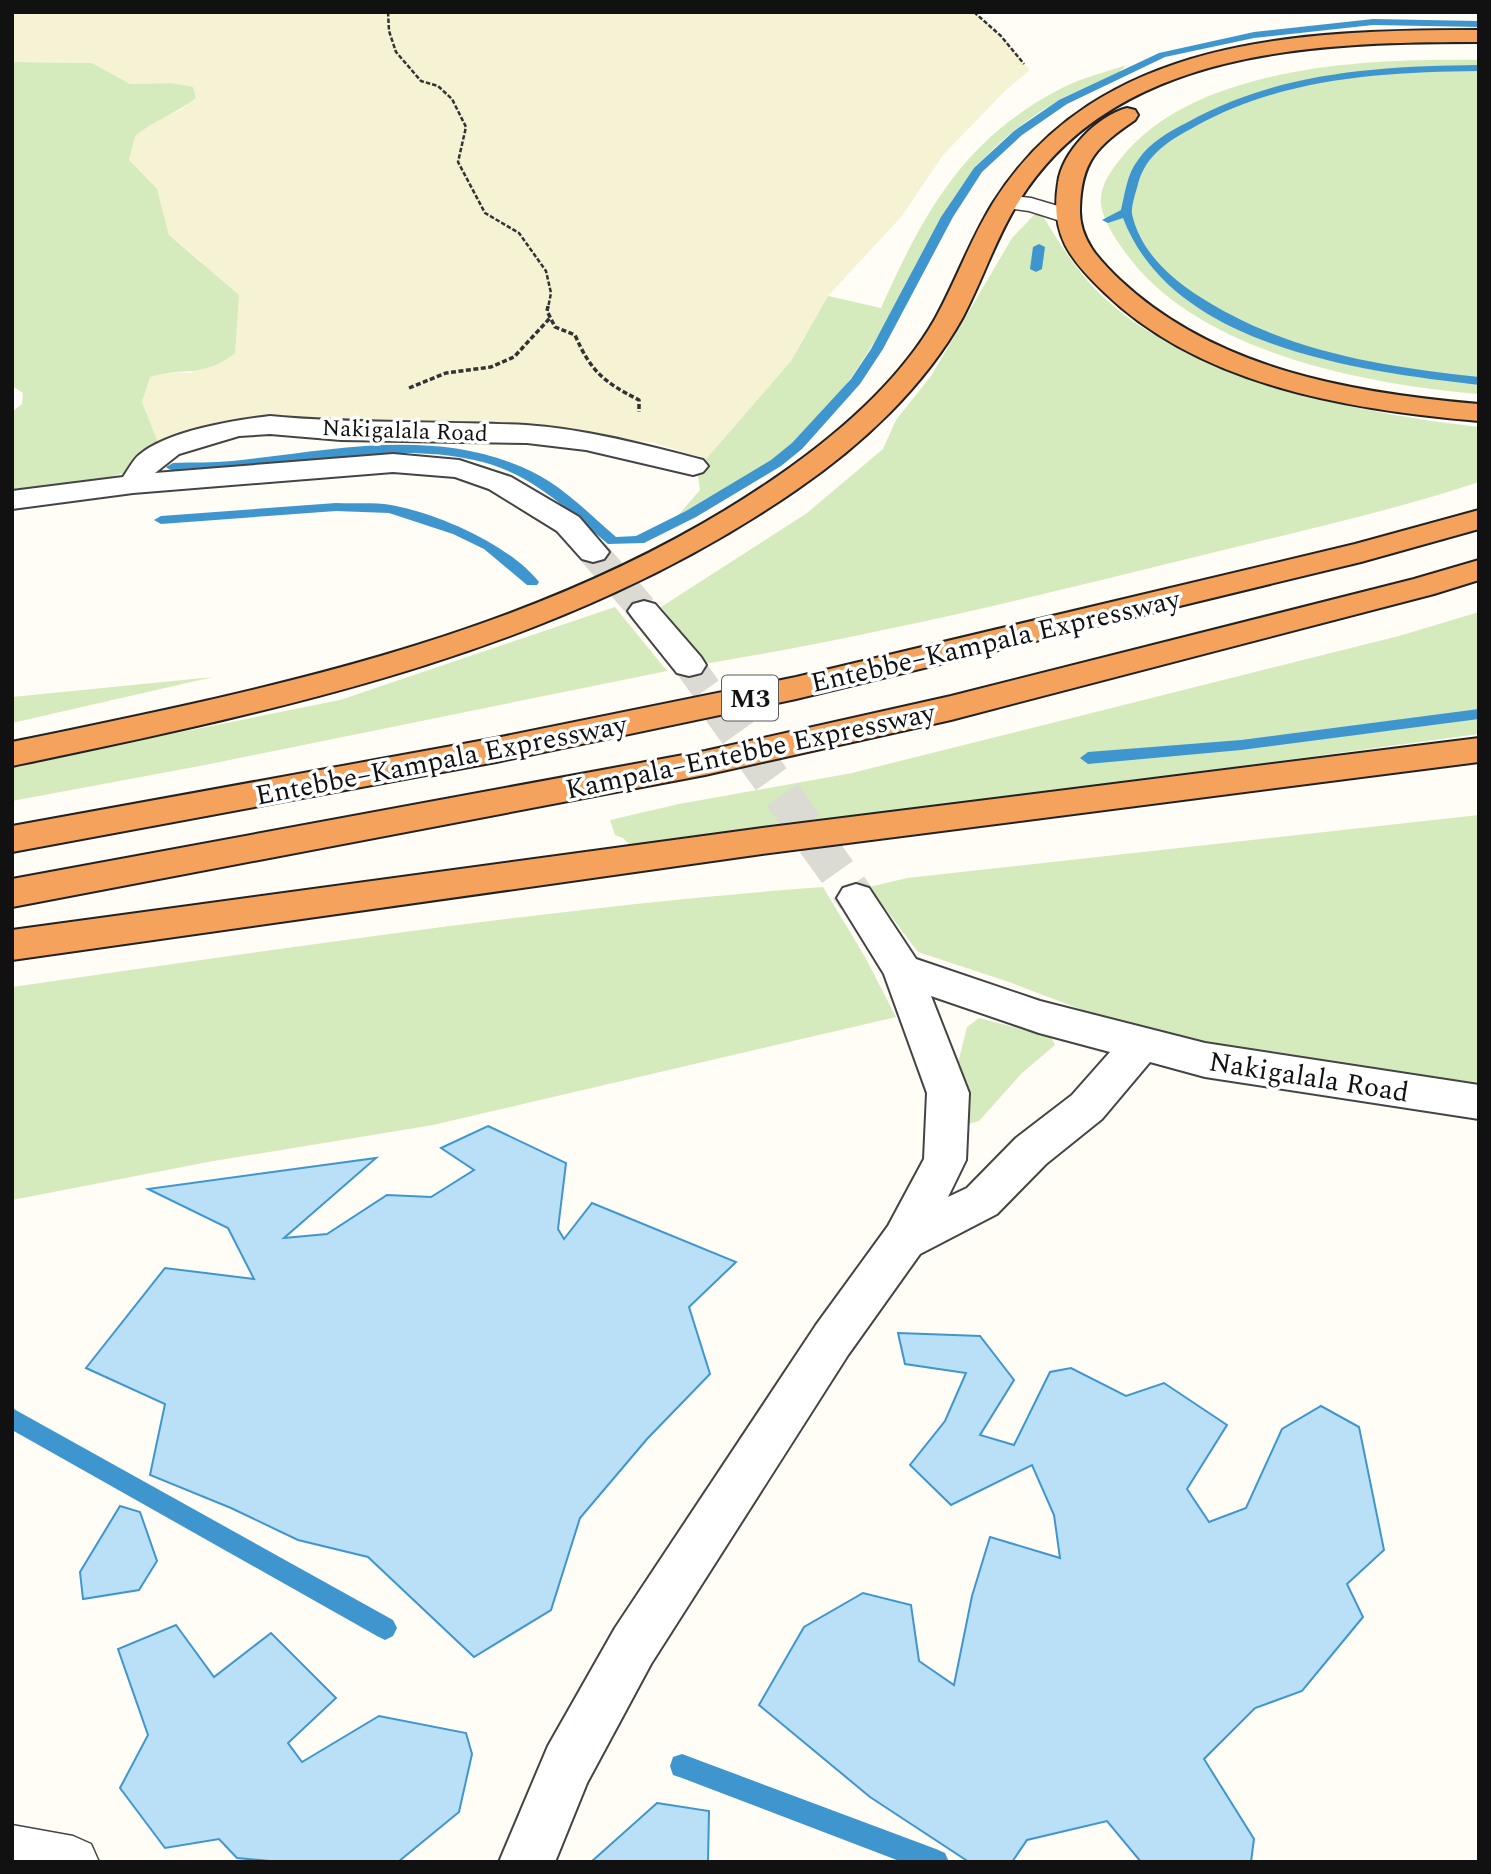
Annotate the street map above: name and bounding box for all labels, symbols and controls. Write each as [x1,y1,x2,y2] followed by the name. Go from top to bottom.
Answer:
[321,411,489,452] street label: Nakigalala Road
[806,578,1186,705] street label: Entebbe–Kampala Expressway
[722,676,778,720] road number: M3
[562,691,941,812] street label: Kampala–Entebbe Expressway
[252,703,632,818] street label: Entebbe–Kampala Expressway
[1206,1040,1412,1115] street label: Nakigalala Road

